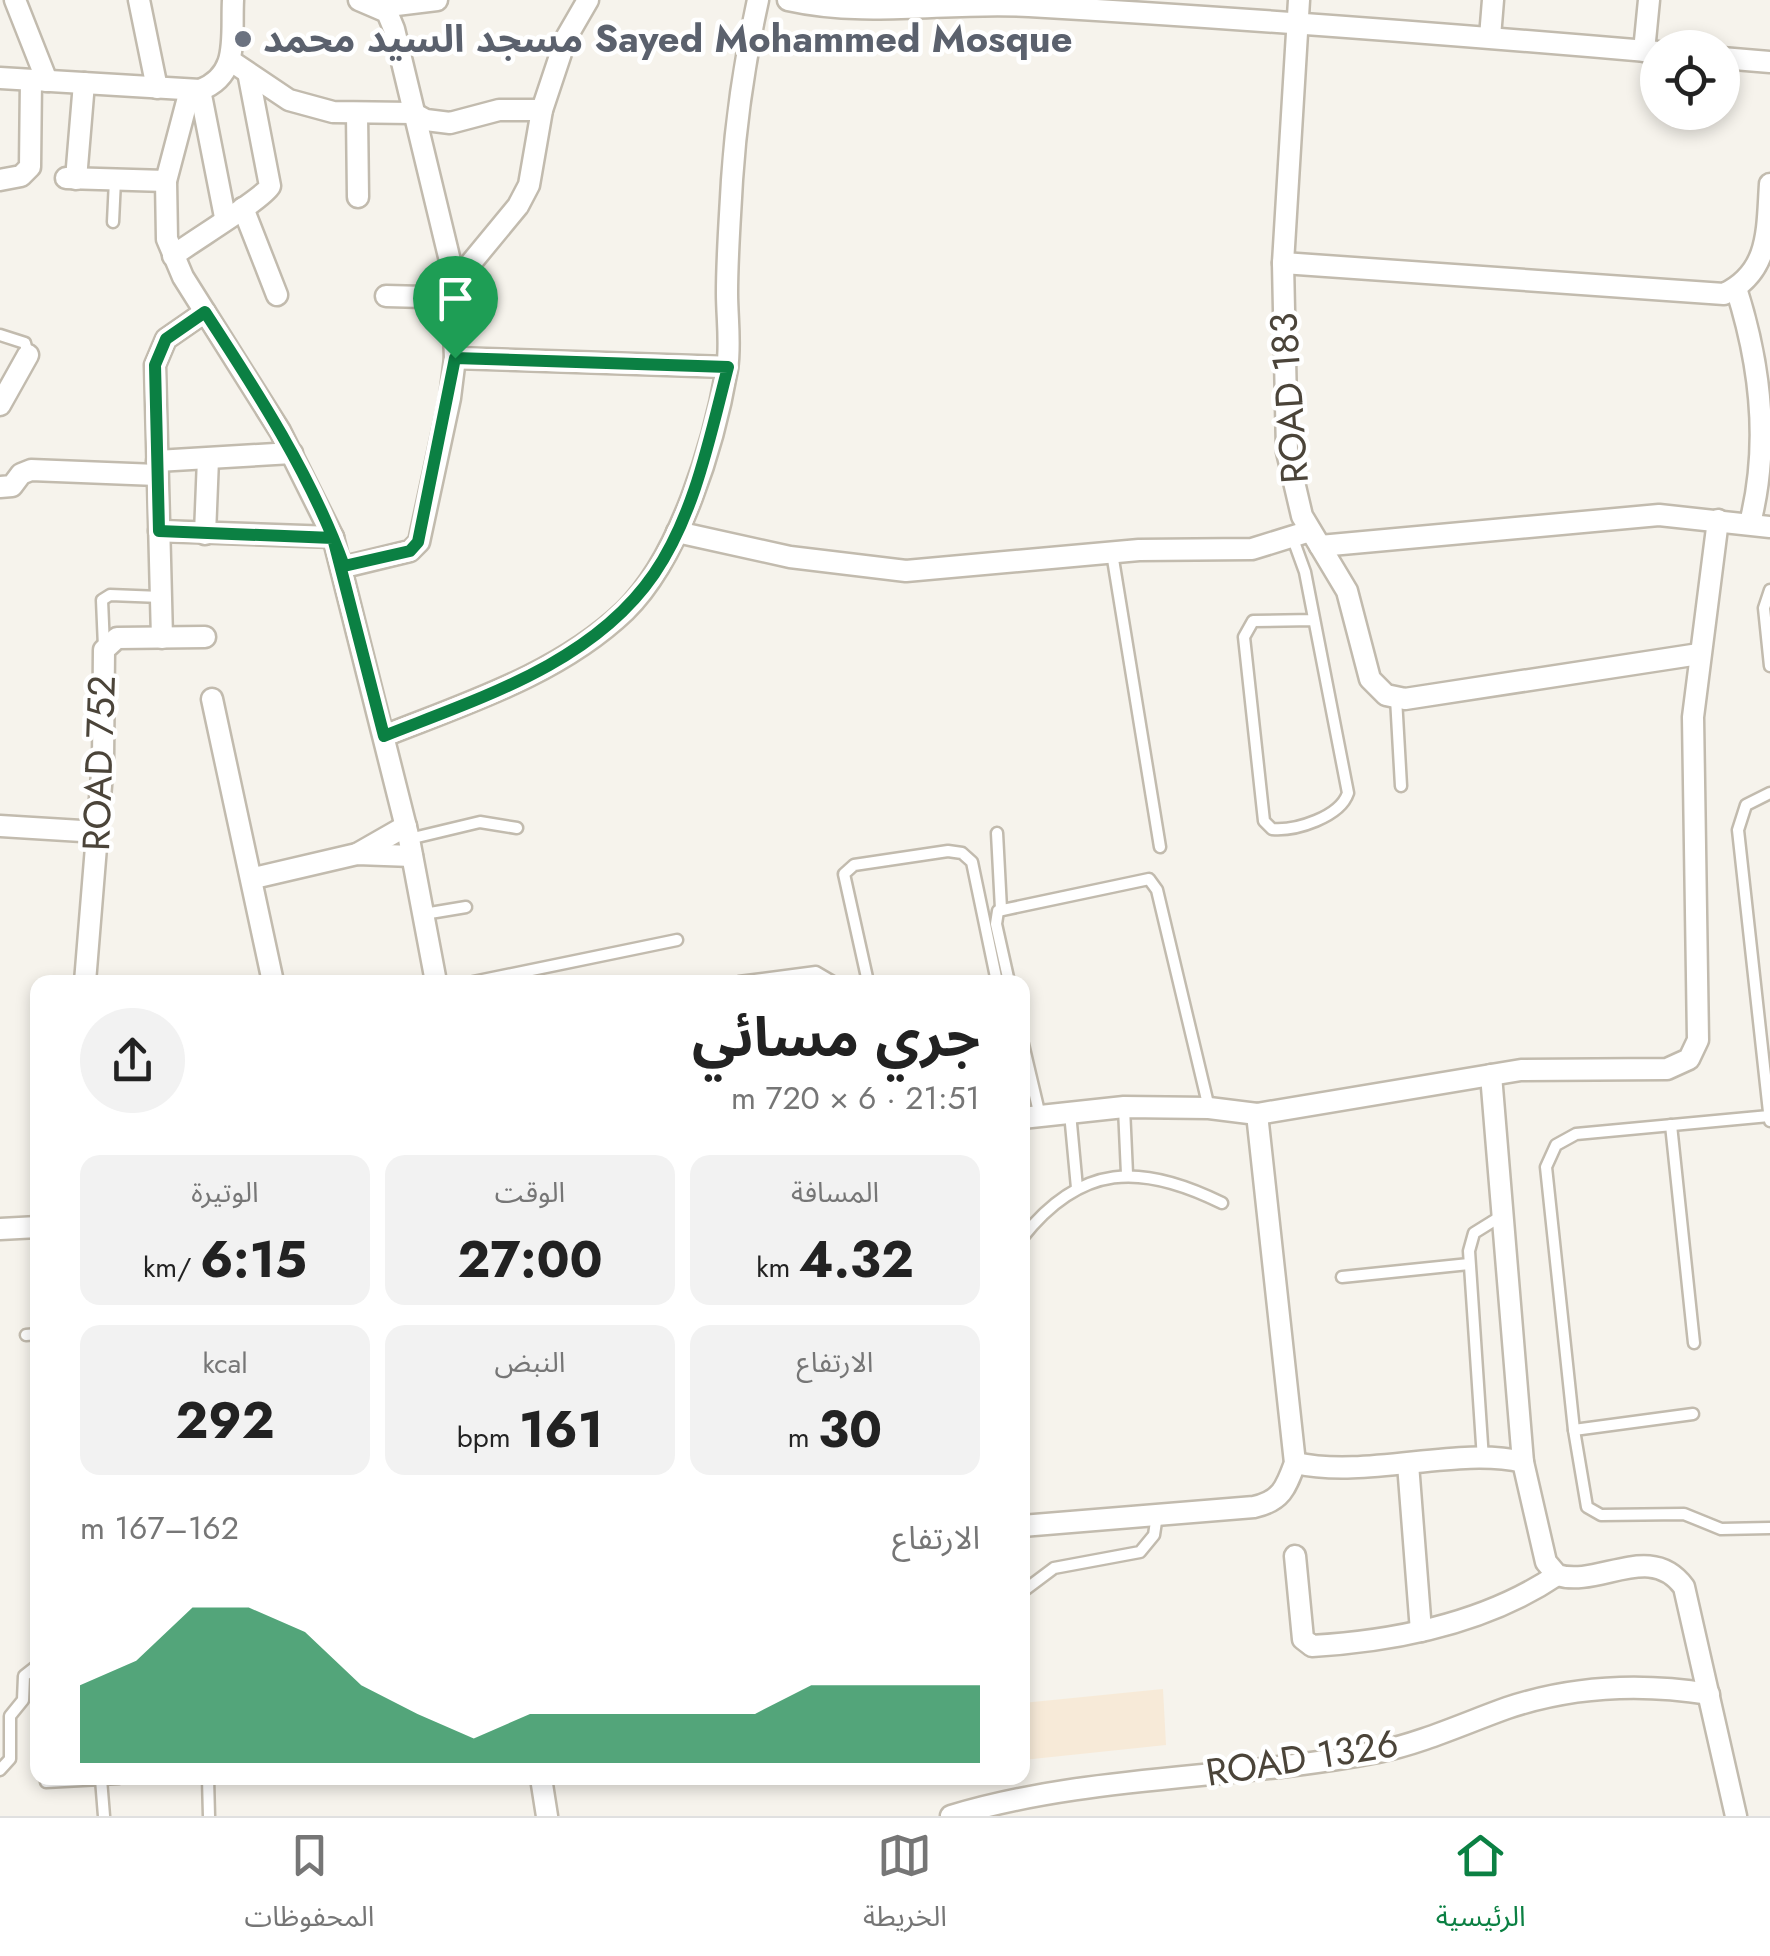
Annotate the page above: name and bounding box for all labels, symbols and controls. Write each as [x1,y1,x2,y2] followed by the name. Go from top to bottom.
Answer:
[263,11,1073,66] place label: مسجد السيد محمد Sayed Mohammed Mosque
[232,28,254,50] marker: مسجد السيد محمد Sayed Mohammed Mosque
[1640,30,1740,130] map controls
[1640,30,1740,130] button: locate
[413,256,498,359] pin
[428,271,483,326] icon: arrive
[1255,311,1322,485] street label: ROAD 183
[68,674,129,852] street label: ROAD 752
[692,997,980,1077] text: جري مسائي
[80,1008,185,1113] button: share
[731,1075,980,1121] text: 21:51 · 6 × 720 m
[191,1172,259,1213] text: الوتيرة
[495,1172,565,1213] text: الوقت
[791,1172,879,1213] text: المسافة
[200,1223,307,1296] text: 6:15
[457,1223,603,1296] text: 27:00
[799,1223,914,1296] text: 4.32
[143,1247,200,1288] text: /km
[756,1247,799,1288] text: km
[494,1342,566,1383] text: النبض
[797,1342,873,1383] text: الارتفاع
[202,1343,248,1384] text: kcal
[175,1384,275,1457] text: 292
[519,1393,603,1466] text: 161
[818,1393,882,1466] text: 30
[457,1417,519,1458] text: bpm
[788,1417,818,1458] text: m
[80,1505,239,1551] text: 162–167 m
[892,1515,980,1561] text: الارتفاع
[1202,1715,1402,1800] street label: ROAD 1326
[244,1828,374,1947] tab: المحفوظات
[863,1828,947,1947] tab: الخريطة
[1436,1828,1526,1947] tab: الرئيسية

